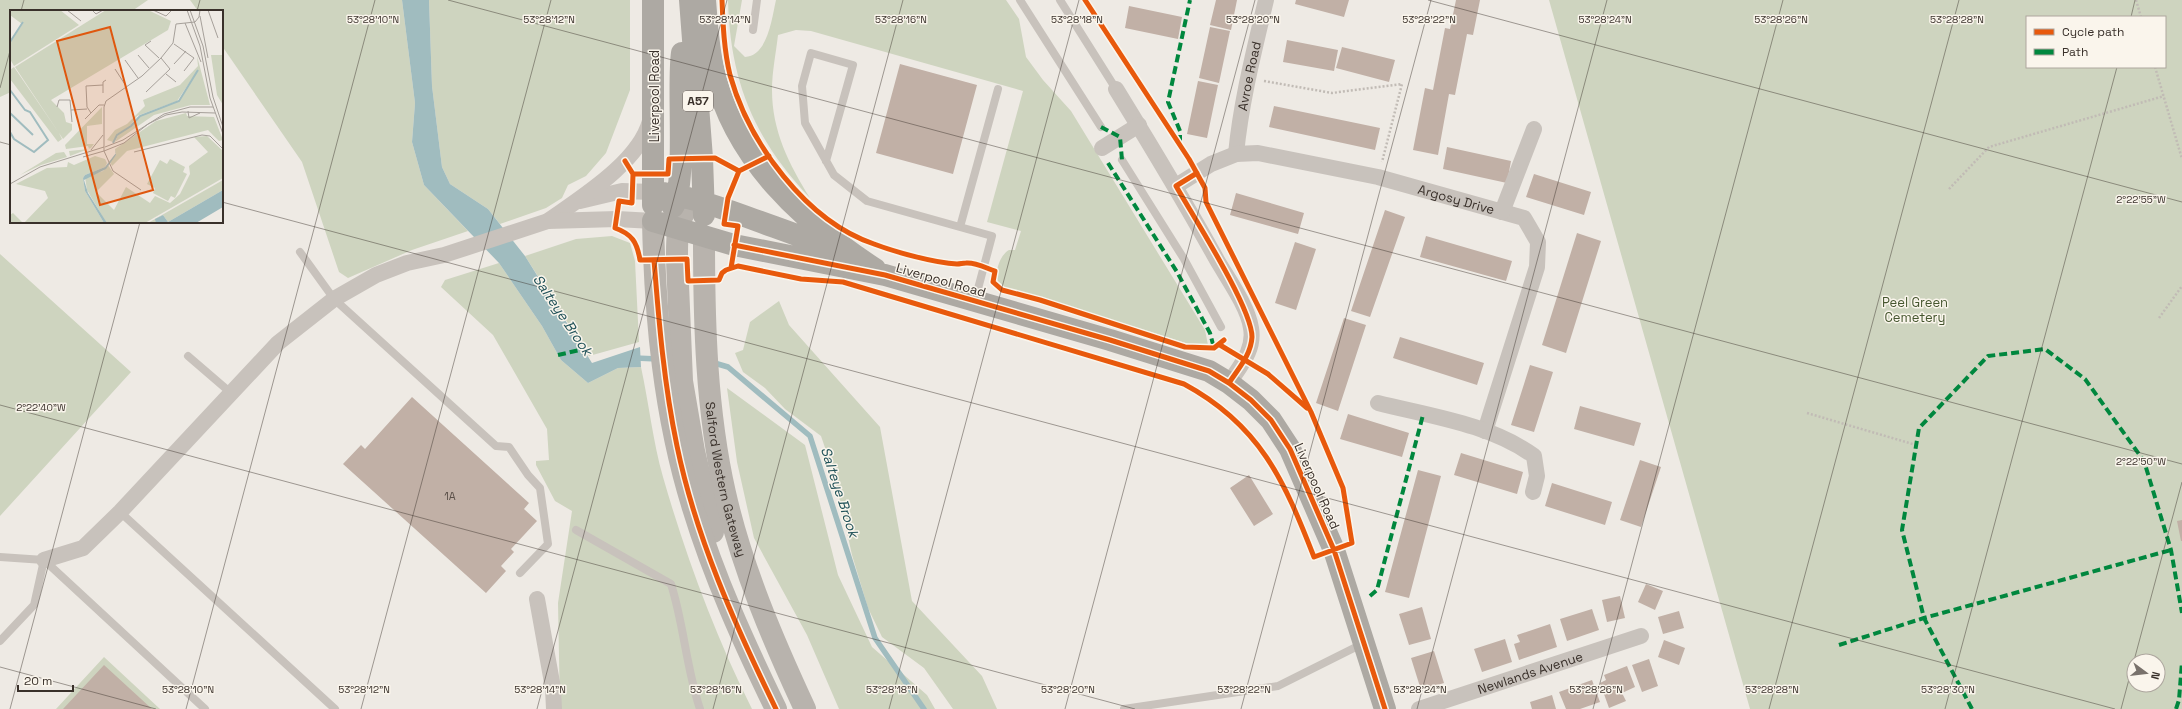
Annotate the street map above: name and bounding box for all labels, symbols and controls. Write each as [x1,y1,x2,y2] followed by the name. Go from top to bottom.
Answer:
[10,10,223,223] inset map
[347,13,399,26] text: 53°28'10"N
[523,13,575,26] text: 53°28'12"N
[699,13,751,26] text: 53°28'14"N
[875,13,927,26] text: 53°28'16"N
[1051,13,1103,26] text: 53°28'18"N
[1226,13,1280,26] text: 53°28'20"N
[1402,13,1456,26] text: 53°28'22"N
[1578,13,1632,26] text: 53°28'24"N
[1754,13,1808,26] text: 53°28'26"N
[1930,13,1984,26] text: 53°28'28"N
[2026,16,2166,68] legend
[2062,24,2124,40] text: Cycle path
[1233,40,1264,112] street label: Avroe Road
[2062,44,2088,60] text: Path
[646,50,663,142] street label: Liverpool Road
[683,91,713,111] road number: A57
[1416,180,1496,218] street label: Argosy Drive
[2116,193,2166,206] text: 2°22'55"W
[894,259,988,301] street label: Liverpool Road
[529,271,598,360] water label: Salteye Brook
[1882,294,1948,326] park label: Peel Green Cemetery
[16,401,66,414] text: 2°22'40"W
[702,401,751,559] street label: Salford Western Gateway
[1290,440,1344,532] street label: Liverpool Road
[817,444,864,541] water label: Salteye Brook
[2116,455,2166,468] text: 2°22'50"W
[444,489,456,503] house number: 1A
[1475,647,1585,698] street label: Newlands Avenue
[2126,653,2166,693] north arrow
[18,667,73,693] scale bar
[2148,670,2163,681] text: N
[24,673,52,689] text: 20 m
[162,683,214,696] text: 53°28'10"N
[338,683,390,696] text: 53°28'12"N
[514,683,566,696] text: 53°28'14"N
[690,683,742,696] text: 53°28'16"N
[866,683,918,696] text: 53°28'18"N
[1041,683,1095,696] text: 53°28'20"N
[1217,683,1271,696] text: 53°28'22"N
[1393,683,1447,696] text: 53°28'24"N
[1569,683,1623,696] text: 53°28'26"N
[1745,683,1799,696] text: 53°28'28"N
[1921,683,1975,696] text: 53°28'30"N

